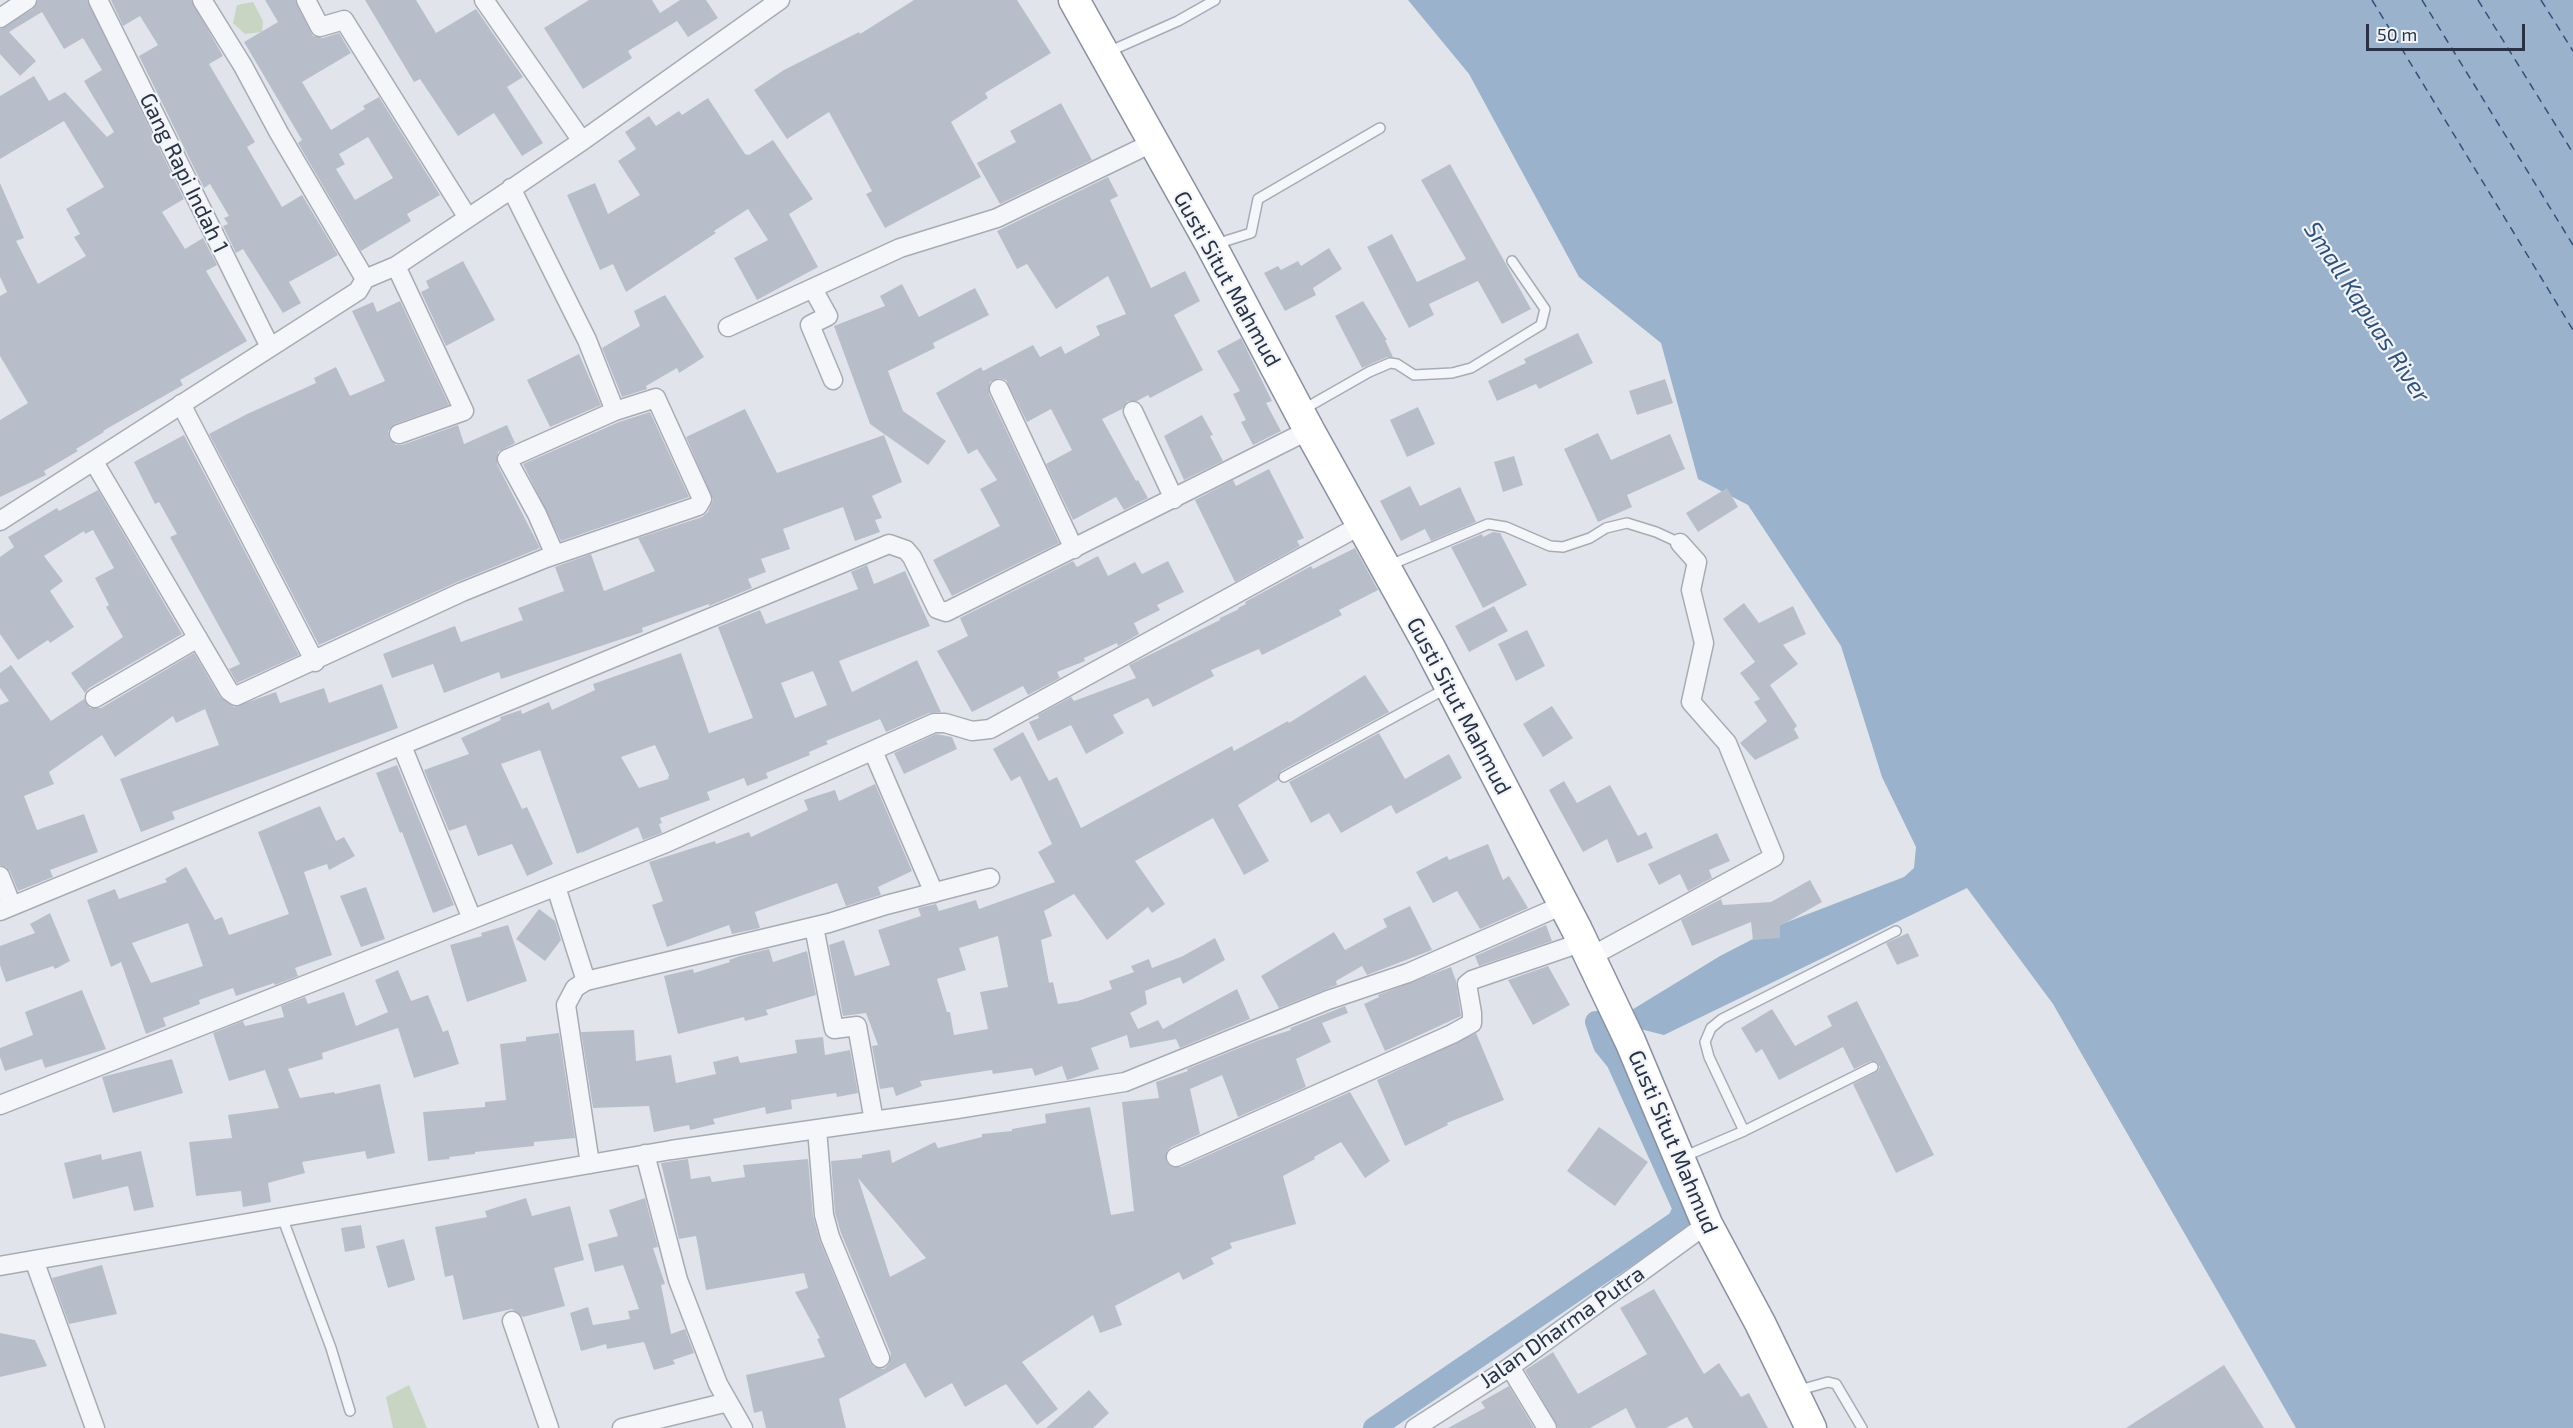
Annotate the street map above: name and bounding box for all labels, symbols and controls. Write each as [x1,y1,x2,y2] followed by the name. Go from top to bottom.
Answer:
[2369,12,2528,50] scale bar
[2377,23,2417,45] text: 50 m
[134,89,234,257] street label: Gang Rapi Indah 1
[1168,187,1286,371] street label: Gusti Situt Mahmud
[2298,216,2436,408] water label: Small Kapuas River
[1401,613,1517,799] street label: Gusti Situt Mahmud
[1622,1046,1724,1238] street label: Gusti Situt Mahmud
[1474,1260,1650,1394] street label: Jalan Dharma Putra

